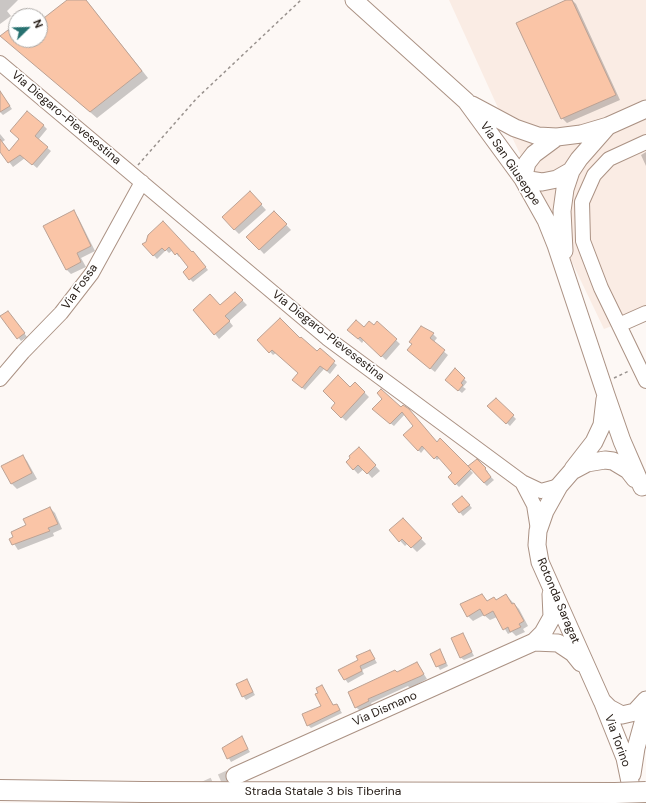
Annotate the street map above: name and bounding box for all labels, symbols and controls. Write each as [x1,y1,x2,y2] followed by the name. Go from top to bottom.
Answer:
[8,8,48,48] north arrow
[30,17,46,30] text: N
[8,68,124,168] street label: Via Diegaro-Pievesestina
[477,119,543,209] street label: Via San Giuseppe
[59,261,101,313] street label: Via Fossa
[269,288,387,384] street label: Via Diegaro-Pievesestina
[533,556,583,646] street label: Rotonda Saragat
[351,688,419,730] street label: Via Dismano
[601,713,633,769] street label: Via Torino
[245,785,401,799] street label: Strada Statale 3 bis Tiberina

